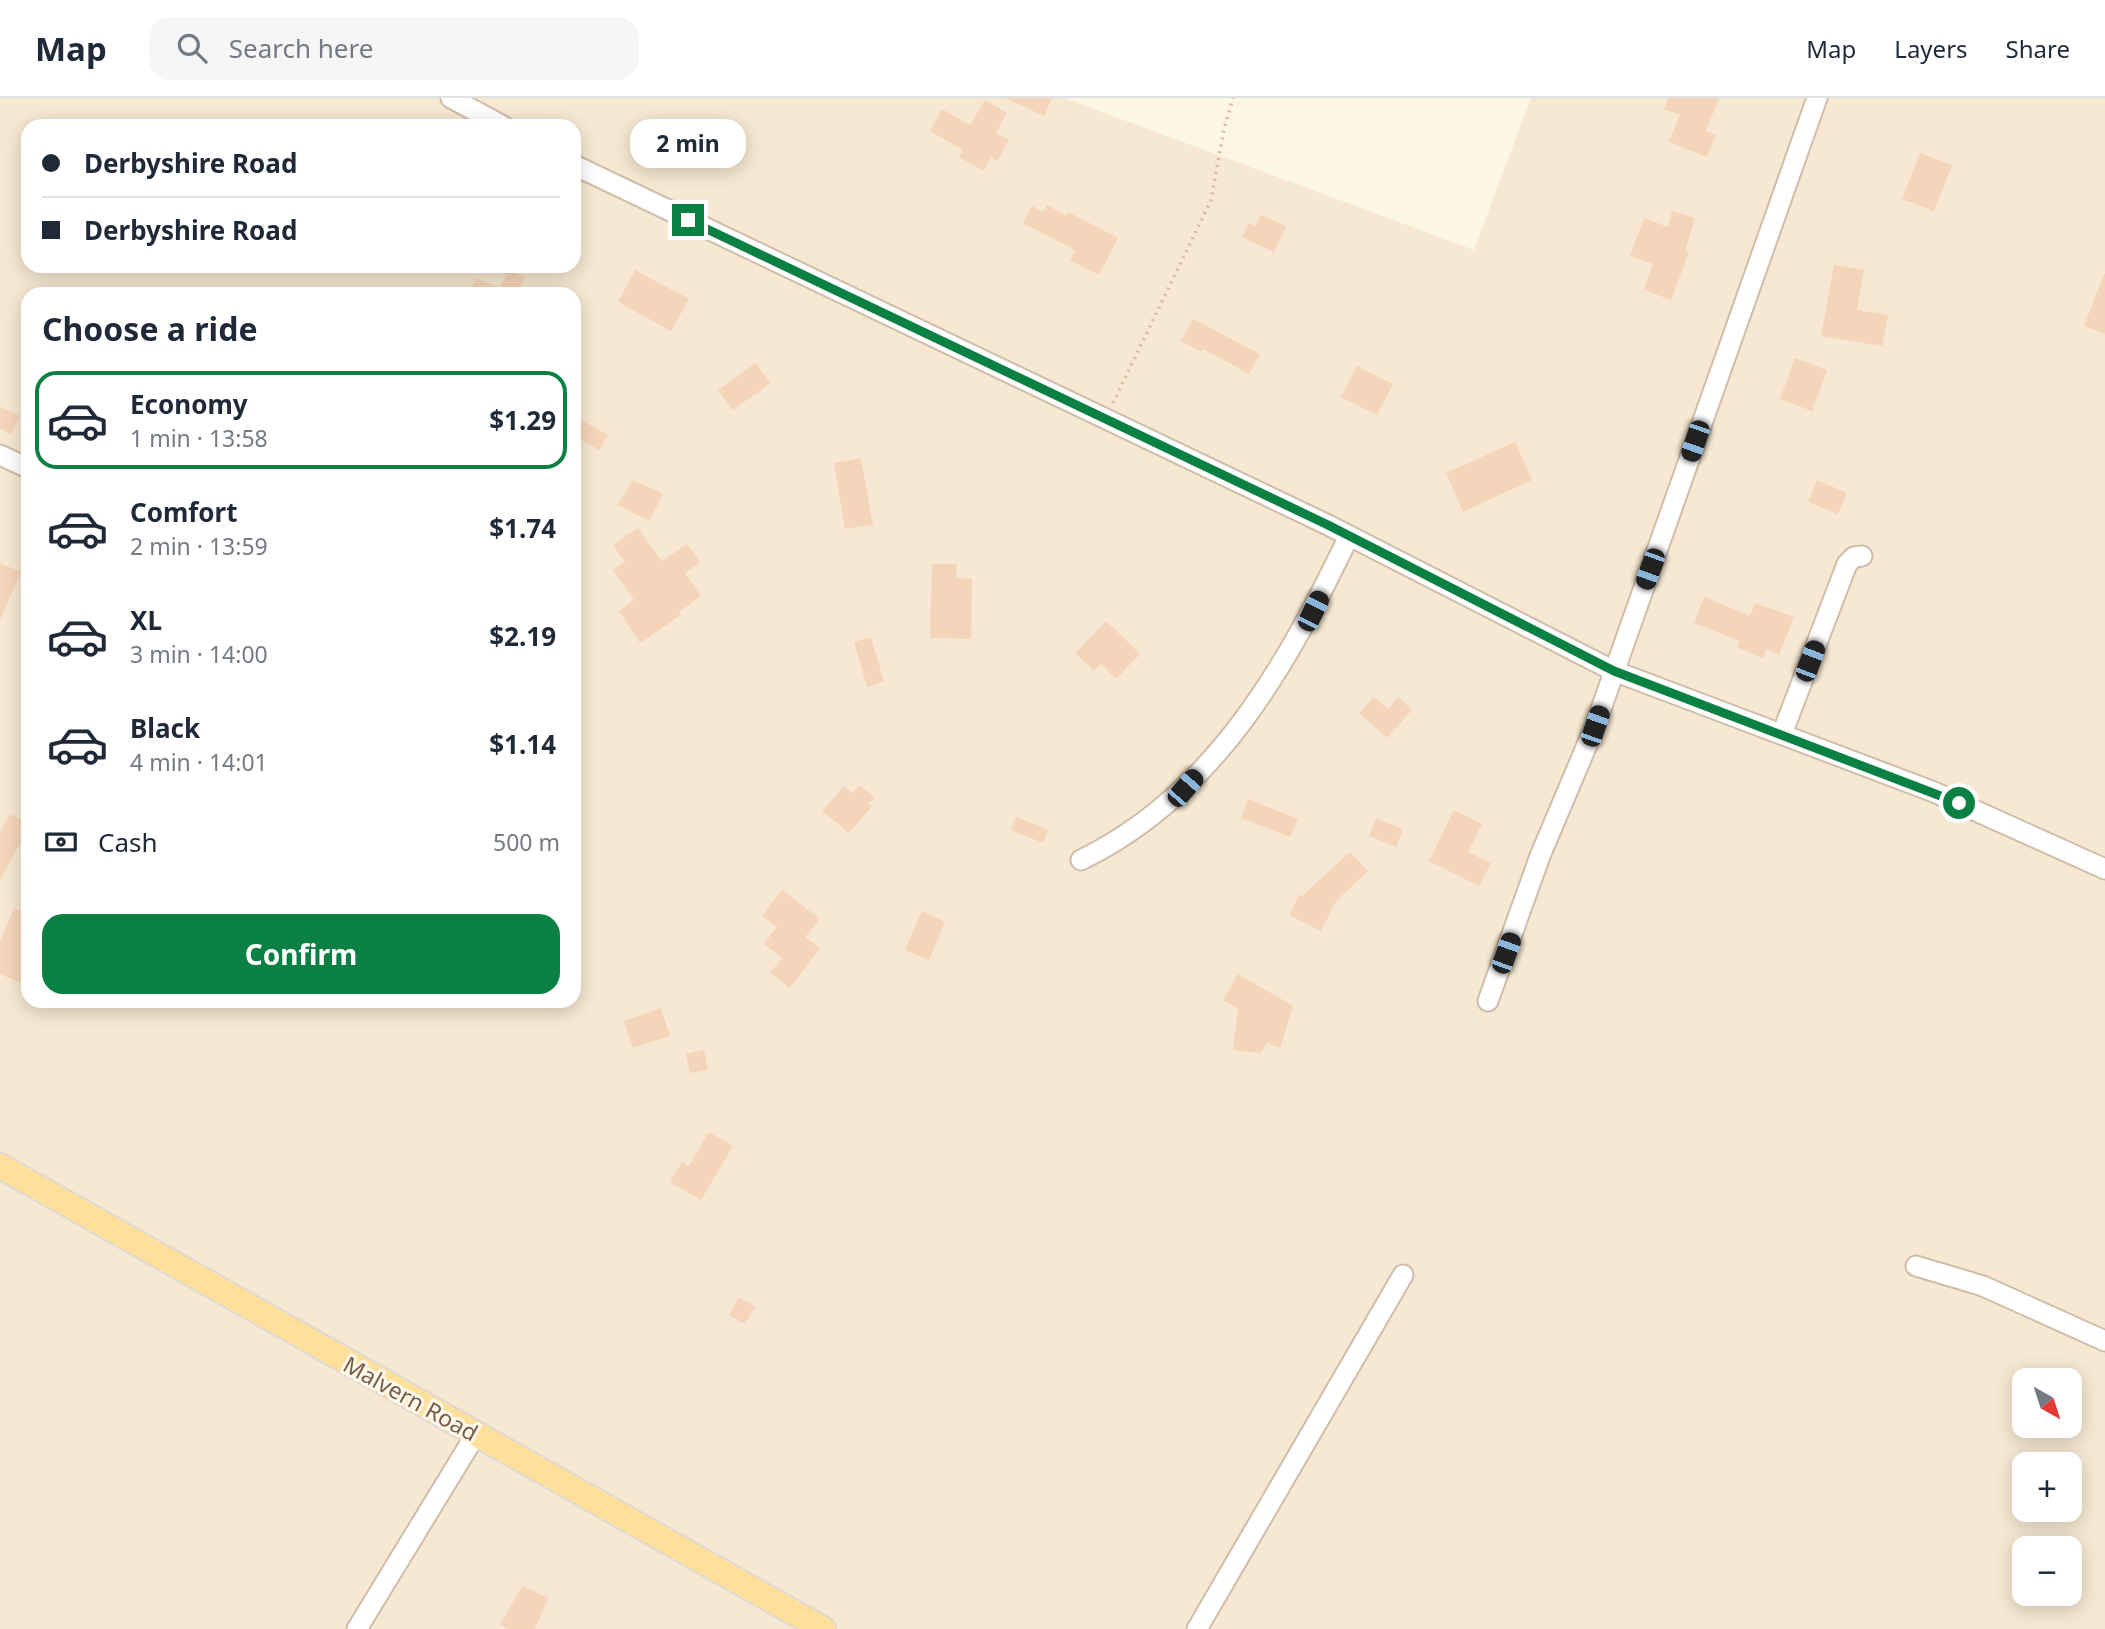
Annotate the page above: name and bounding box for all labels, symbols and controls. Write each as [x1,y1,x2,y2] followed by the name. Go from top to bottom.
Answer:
[149,17,639,80] search box
[35,26,107,71] text: Map
[173,29,211,67] icon: search
[229,30,373,66] text: Search here
[1806,32,1856,65] text: Map
[1894,32,1968,65] text: Layers
[2006,32,2070,65] text: Share
[630,118,746,167] callout: 2 min
[656,127,720,159] text: 2 min
[84,145,297,181] text: Derbyshire Road
[672,204,704,236] route end
[84,212,297,248] text: Derbyshire Road
[42,307,258,350] text: Choose a ride
[130,386,248,422] text: Economy
[46,389,109,452] icon: car
[489,402,556,438] text: $1.29
[1679,418,1712,464] car
[130,422,268,454] text: 1 min · 13:58
[130,494,238,530] text: Comfort
[46,497,109,560] icon: car
[489,510,556,546] text: $1.74
[130,530,268,562] text: 2 min · 13:59
[1633,546,1668,592] car
[1295,588,1332,634] car
[130,602,162,638] text: XL
[46,605,109,668] icon: car
[489,618,556,654] text: $2.19
[130,638,268,670] text: 3 min · 14:00
[1793,638,1828,684] car
[1579,703,1612,749] car
[130,710,200,746] text: Black
[46,713,109,776] icon: car
[489,726,556,762] text: $1.14
[130,746,268,778] text: 4 min · 14:01
[1164,765,1207,811] car
[1943,787,1975,819] route start
[42,823,80,861] icon: cash
[98,824,158,860] text: Cash
[493,826,560,858] text: 500 m
[42,914,560,994] button: Confirm
[1489,930,1524,976] car
[338,1348,484,1448] street label: Malvern Road
[2012,1368,2082,1438] north arrow
[2012,1368,2082,1606] map controls
[2012,1452,2082,1522] button: +
[2012,1536,2082,1606] button: −

